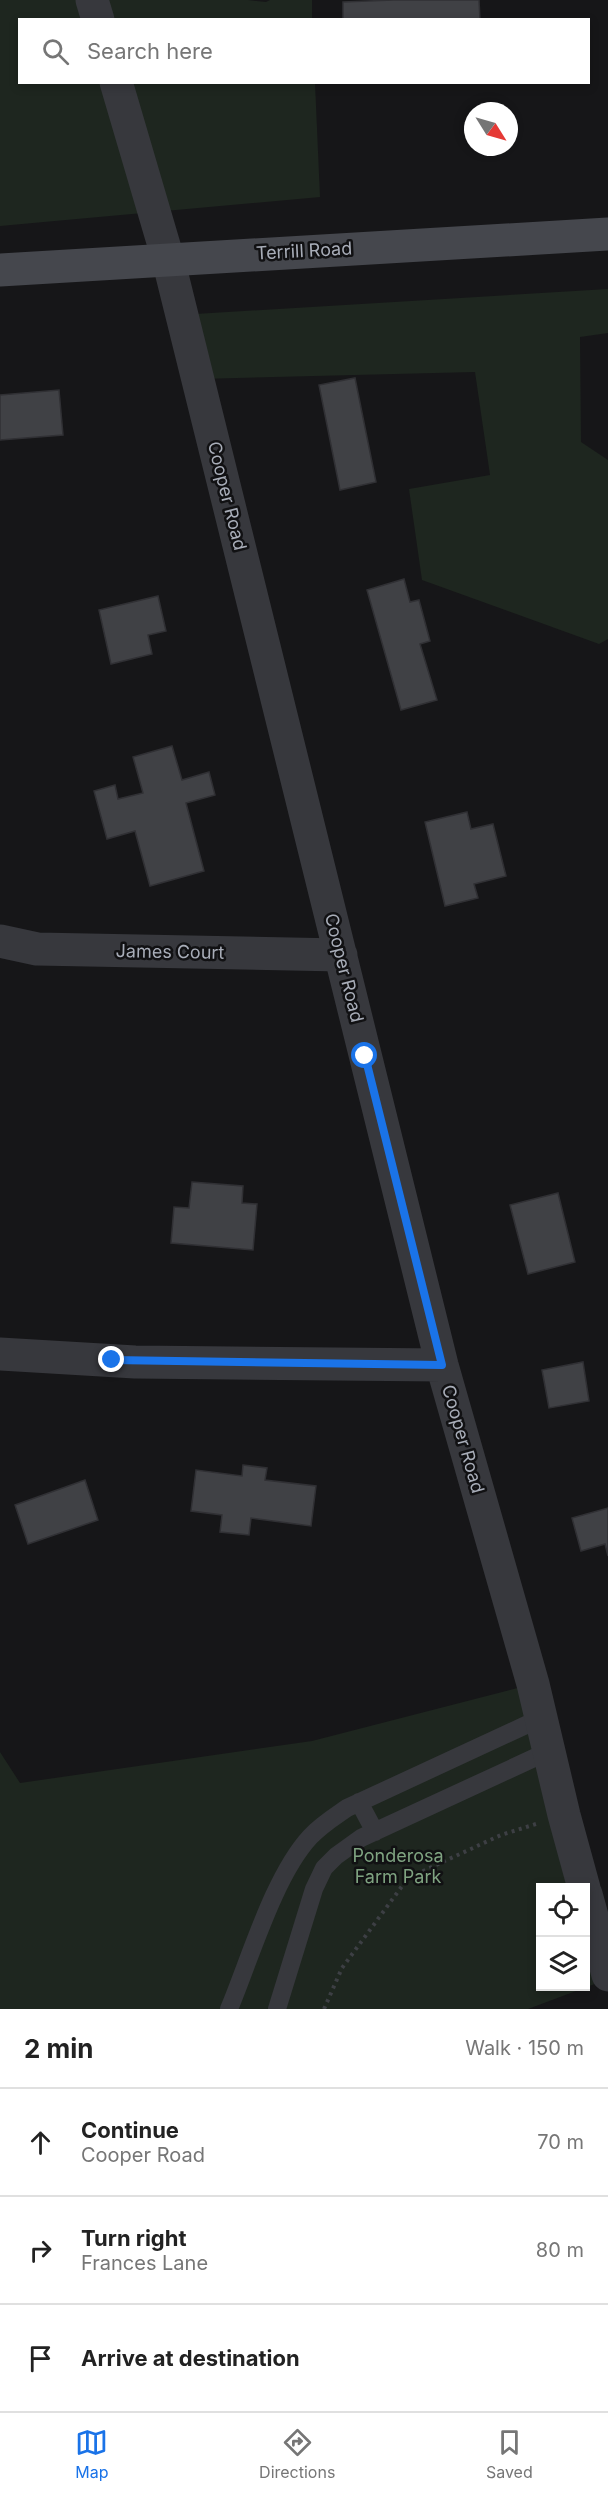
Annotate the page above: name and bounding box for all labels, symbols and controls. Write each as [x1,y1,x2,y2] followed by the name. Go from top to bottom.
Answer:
[18,18,590,84] search box
[39,35,72,68] icon: search
[87,38,213,64] text: Search here
[464,102,518,156] north arrow
[255,237,353,264] street label: Terrill Road
[204,439,251,553] street label: Cooper Road
[321,911,368,1025] street label: Cooper Road
[115,940,225,963] street label: James Court
[351,1042,377,1068] route start
[98,1346,124,1372] route end
[438,1382,489,1495] street label: Cooper Road
[352,1845,444,1887] park label: Ponderosa Farm Park
[536,1883,590,1991] map controls
[536,1883,590,1937] button: locate
[536,1937,590,1991] button: layers
[24,2033,94,2064] text: 2 min
[465,2036,584,2060] text: Walk · 150 m
[81,2117,179,2143] text: Continue
[24,2126,57,2159] icon: ahead
[537,2130,584,2154] text: 70 m
[81,2143,205,2167] text: Cooper Road
[81,2225,187,2251] text: Turn right
[24,2234,57,2267] icon: right
[536,2238,584,2262] text: 80 m
[81,2251,208,2275] text: Frances Lane
[24,2342,57,2375] icon: arrive
[81,2345,300,2371] text: Arrive at destination
[75,2426,109,2482] tab: Map
[259,2426,335,2482] tab: Directions
[486,2426,533,2482] tab: Saved

